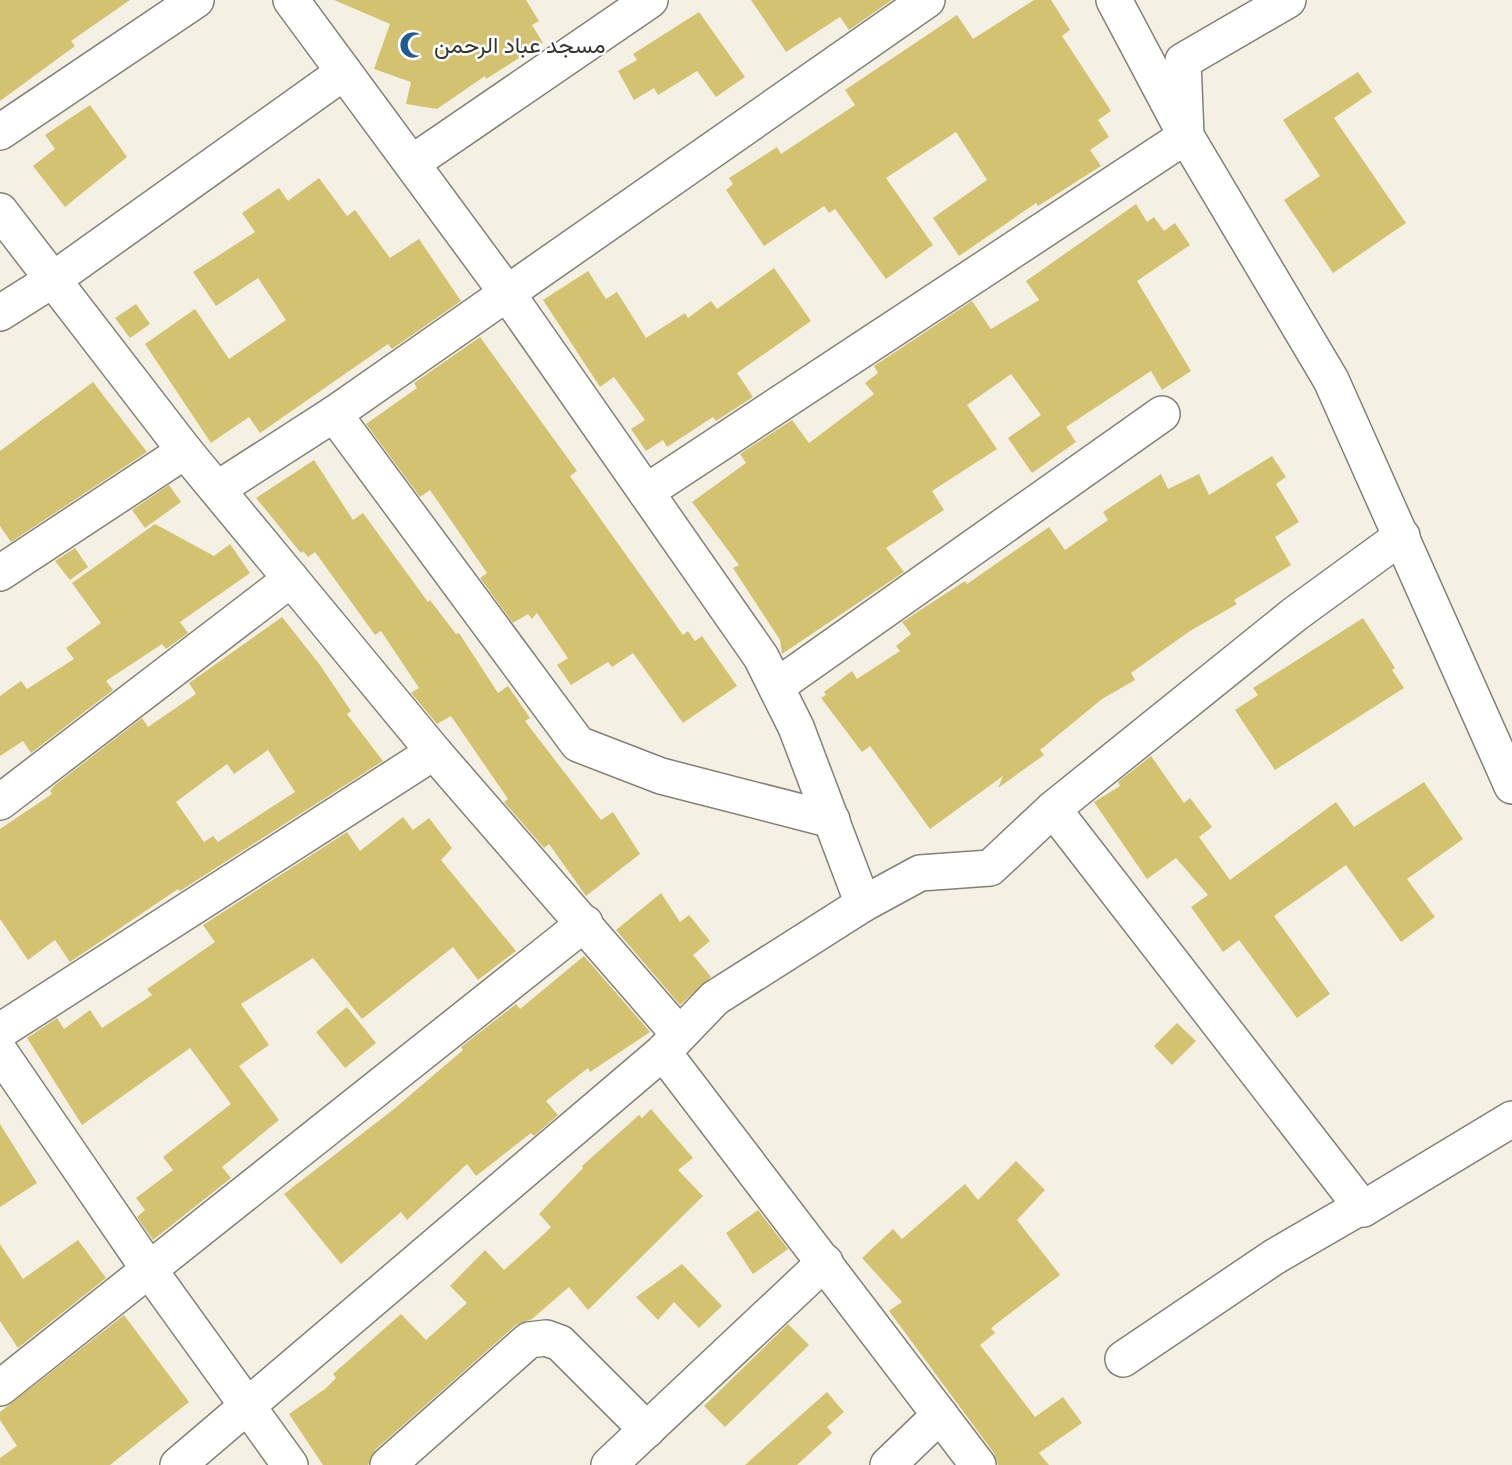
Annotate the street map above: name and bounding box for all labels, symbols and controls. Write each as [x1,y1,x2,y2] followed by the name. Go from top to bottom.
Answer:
[398,30,428,60] mosque icon: مسجد عباد الرحمن
[434,31,606,60] place label: مسجد عباد الرحمن

